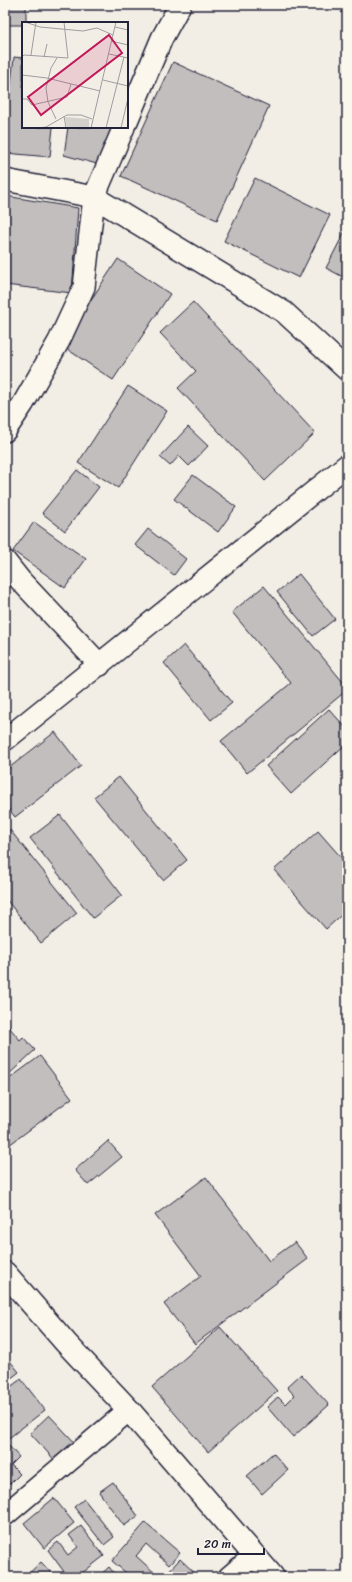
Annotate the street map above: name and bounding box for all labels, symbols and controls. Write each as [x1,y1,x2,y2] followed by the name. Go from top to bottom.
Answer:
[22,22,128,128] inset map
[198,1530,264,1556] scale bar
[204,1533,231,1555] text: 20 m

